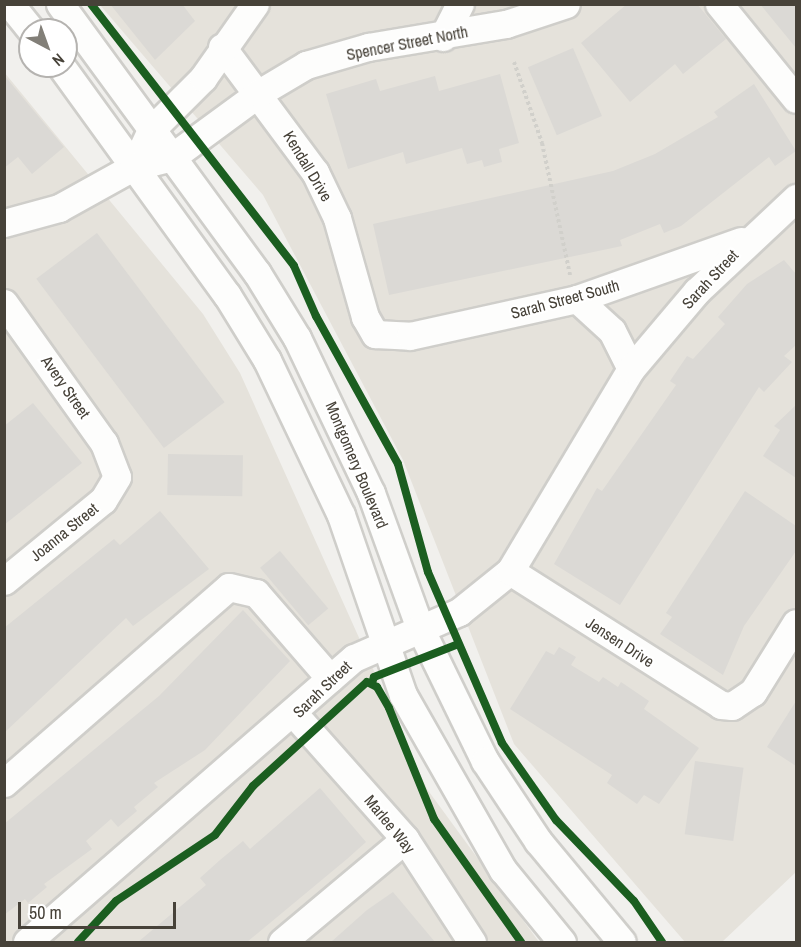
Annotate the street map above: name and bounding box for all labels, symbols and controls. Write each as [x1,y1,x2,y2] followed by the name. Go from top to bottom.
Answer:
[18,18,78,78] north arrow
[345,22,469,64] street label: Spencer Street North
[48,49,69,71] text: N
[279,127,337,205] street label: Kendall Drive
[678,246,742,312] street label: Sarah Street
[509,275,621,323] street label: Sarah Street South
[37,352,95,422] street label: Avery Street
[322,399,392,531] street label: Montgomery Boulevard
[26,499,102,565] street label: Joanna Street
[582,613,658,671] street label: Jensen Drive
[289,657,355,721] street label: Sarah Street
[361,791,419,857] street label: Marlee Way
[21,890,178,928] scale bar
[29,900,62,925] text: 50 m

